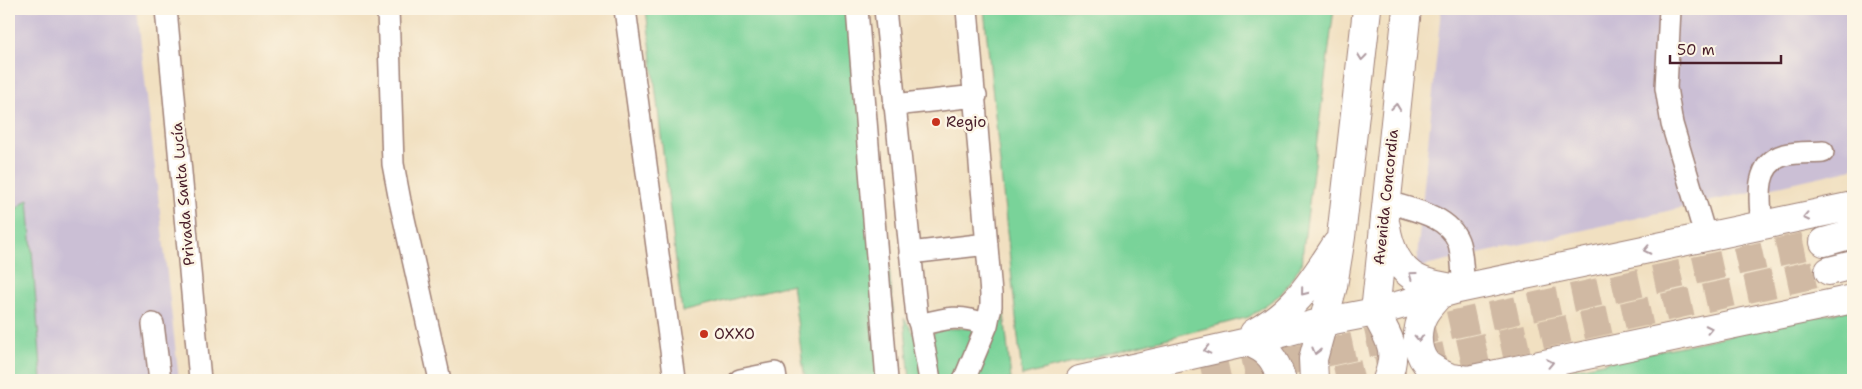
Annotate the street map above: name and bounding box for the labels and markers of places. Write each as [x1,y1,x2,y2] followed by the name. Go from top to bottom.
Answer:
[946,112,986,132] place label: Regio
[930,116,942,128] marker: Regio
[714,324,755,344] place label: OXXO
[698,328,710,340] marker: OXXO

